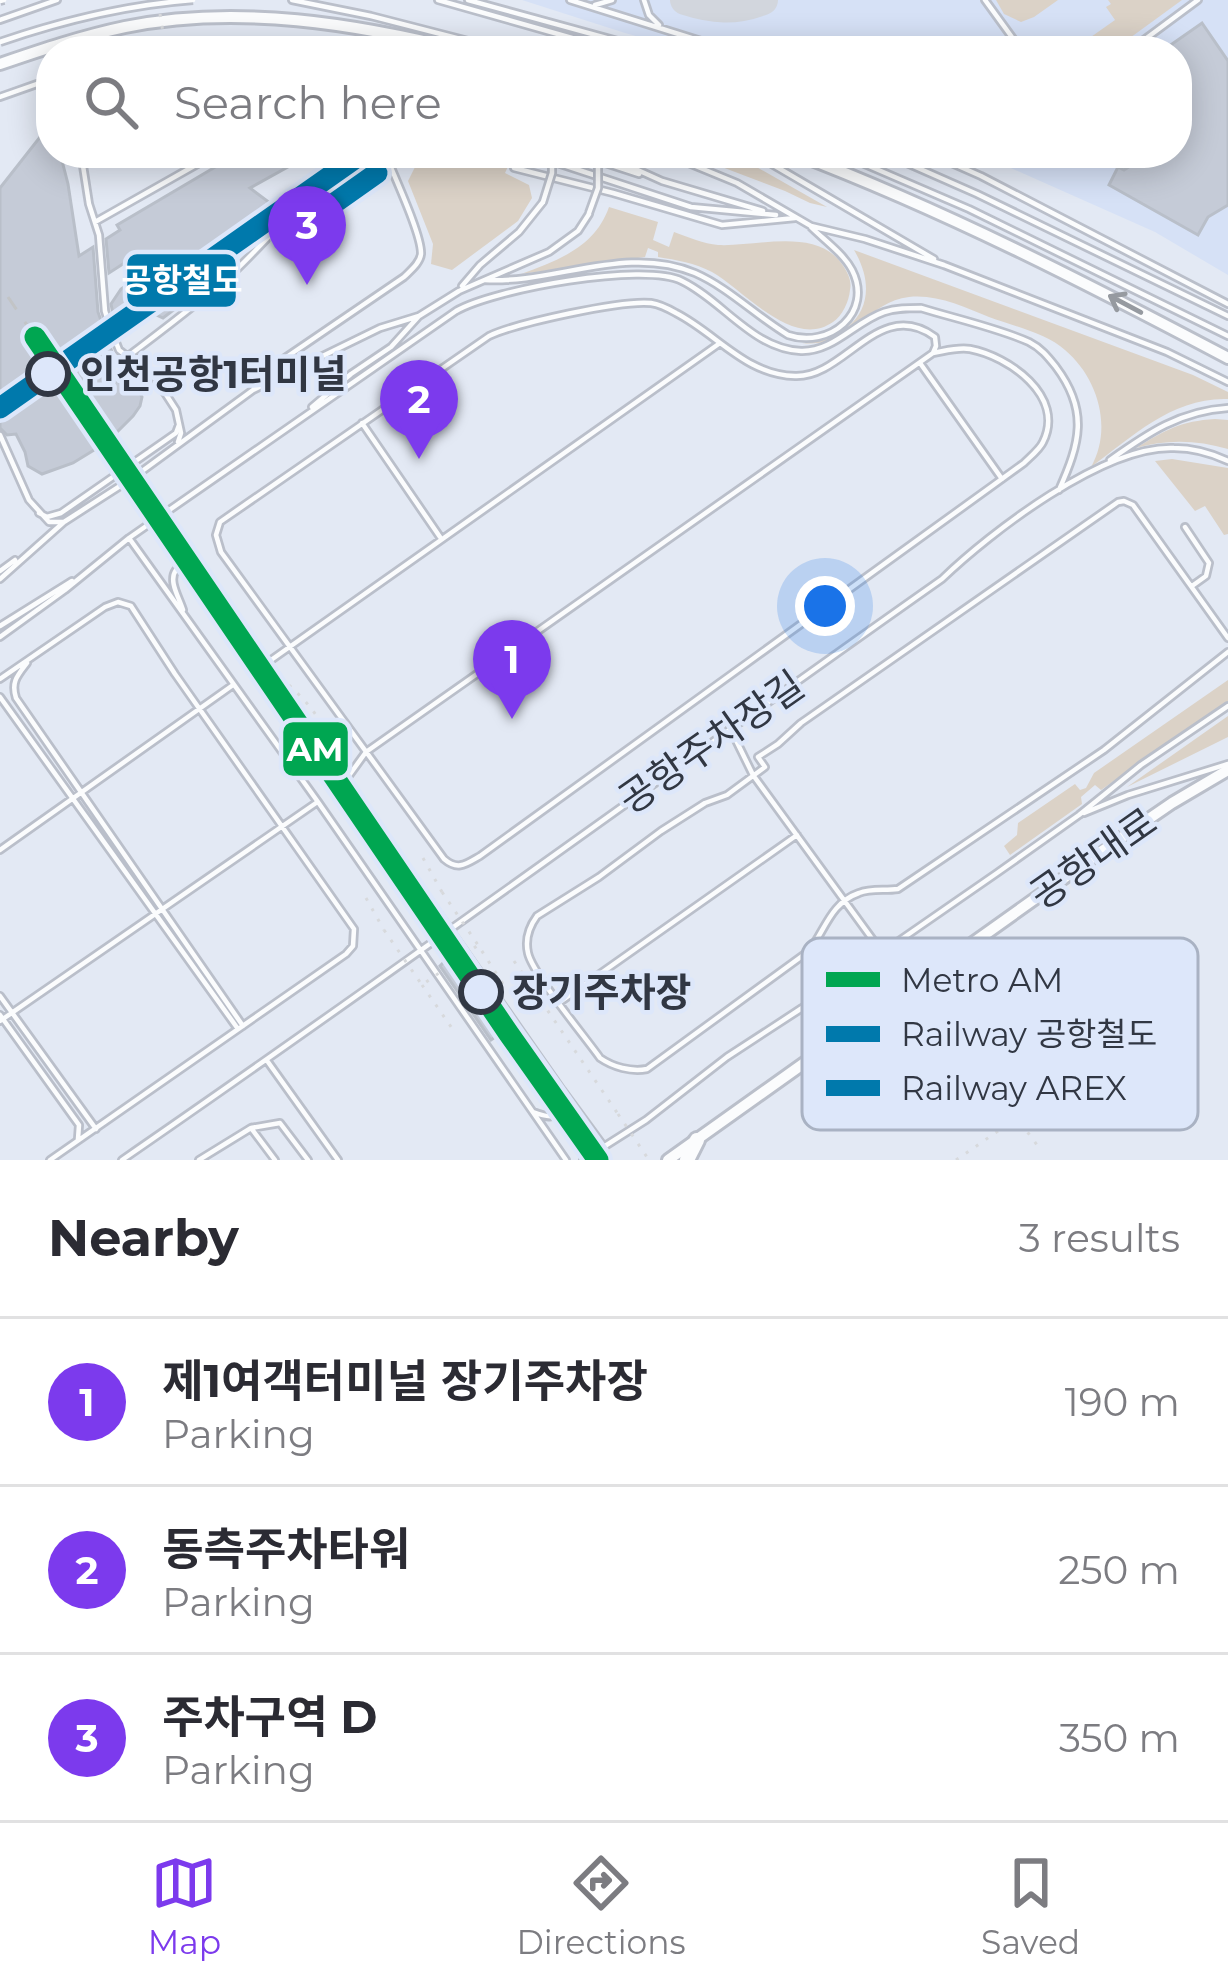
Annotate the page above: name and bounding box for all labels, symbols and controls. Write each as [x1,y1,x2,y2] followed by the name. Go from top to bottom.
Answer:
[36,36,1192,168] search box
[78,69,144,135] icon: search
[174,75,442,130] text: Search here
[268,186,346,285] pin: 3
[125,252,238,309] line badge: 공항철도
[121,260,243,300] text: 공항철도
[1107,291,1143,314] one-way arrow
[80,350,346,398] place label: 인천공항1터미널
[27,353,69,395] marker: 인천공항1터미널
[380,360,458,459] pin: 2
[795,576,855,636] your location
[473,620,551,719] pin: 1
[609,661,813,823] street label: 공항주차장길
[281,720,350,778] line badge: AM
[286,729,343,769] text: AM
[1020,797,1166,919] street label: 공항대로
[802,938,1198,1130] legend
[901,960,1063,1000] text: Metro AM
[512,968,691,1016] place label: 장기주차장
[460,971,502,1013] marker: 장기주차장
[901,1014,1157,1054] text: Railway 공항철도
[901,1068,1127,1108] text: Railway AREX
[48,1207,239,1269] text: Nearby
[1019,1214,1180,1262] text: 3 results
[162,1353,648,1408] text: 제1여객터미널 장기주차장
[79,1378,95,1426] text: 1
[1065,1378,1180,1426] text: 190 m
[162,1410,315,1458] text: Parking
[162,1521,410,1576] text: 동측주차타워
[75,1546,99,1594] text: 2
[1058,1546,1180,1594] text: 250 m
[162,1578,315,1626] text: Parking
[162,1689,378,1744] text: 주차구역 D
[75,1714,99,1762] text: 3
[1059,1714,1180,1762] text: 350 m
[162,1746,315,1794] text: Parking
[148,1850,221,1962] tab: Map
[517,1850,686,1962] tab: Directions
[981,1850,1080,1962] tab: Saved

